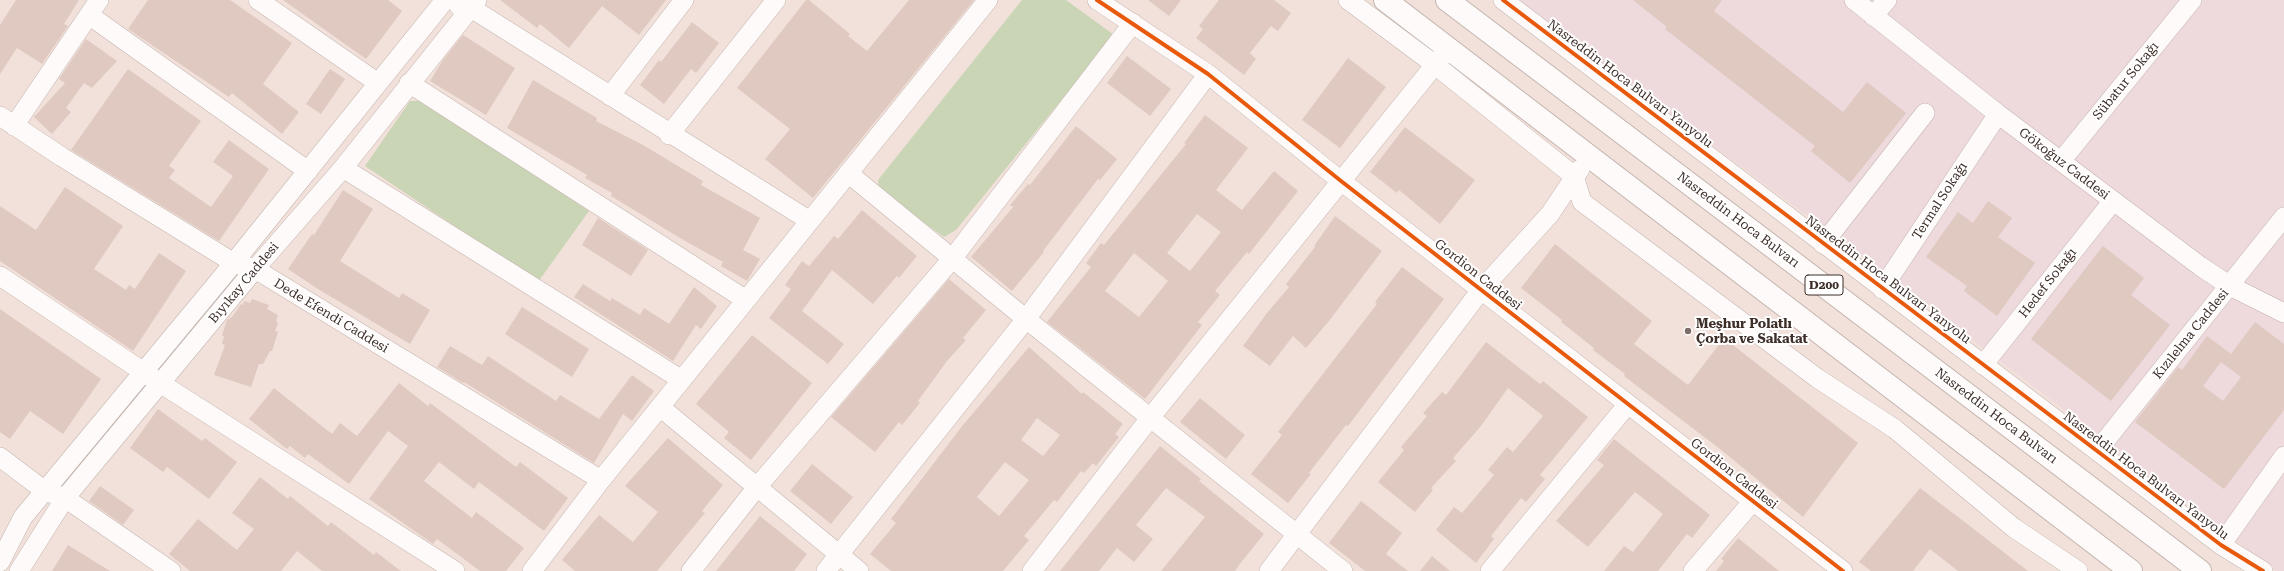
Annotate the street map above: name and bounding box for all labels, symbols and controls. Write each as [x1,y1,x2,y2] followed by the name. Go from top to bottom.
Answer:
[1544,17,1716,151] street label: Nasreddin Hoca Bulvarı Yanyolu
[2090,39,2162,123] street label: Sübatur Sokağı
[2016,125,2112,203] street label: Gökoğuz Caddesi
[1909,159,1971,243] street label: Termal Sokağı
[1674,169,1802,271] street label: Nasreddin Hoca Bulvarı
[1802,213,1974,347] street label: Nasreddin Hoca Bulvarı Yanyolu
[1431,236,1525,314] street label: Gordion Caddesi
[206,239,282,327] street label: Bıyıkay Caddesi
[2016,245,2080,321] street label: Hedef Sokağı
[1805,275,1843,295] road number: D200
[271,276,391,356] street label: Dede Efendi Caddesi
[2150,286,2232,382] street label: Kızılelma Caddesi
[1696,316,1808,347] place label: Meşhur Polatlı Çorba ve Sakatat
[1683,326,1693,336] marker: Meşhur Polatlı Çorba ve Sakatat
[1932,365,2060,467] street label: Nasreddin Hoca Bulvarı
[2060,409,2232,543] street label: Nasreddin Hoca Bulvarı Yanyolu
[1687,435,1781,513] street label: Gordion Caddesi

